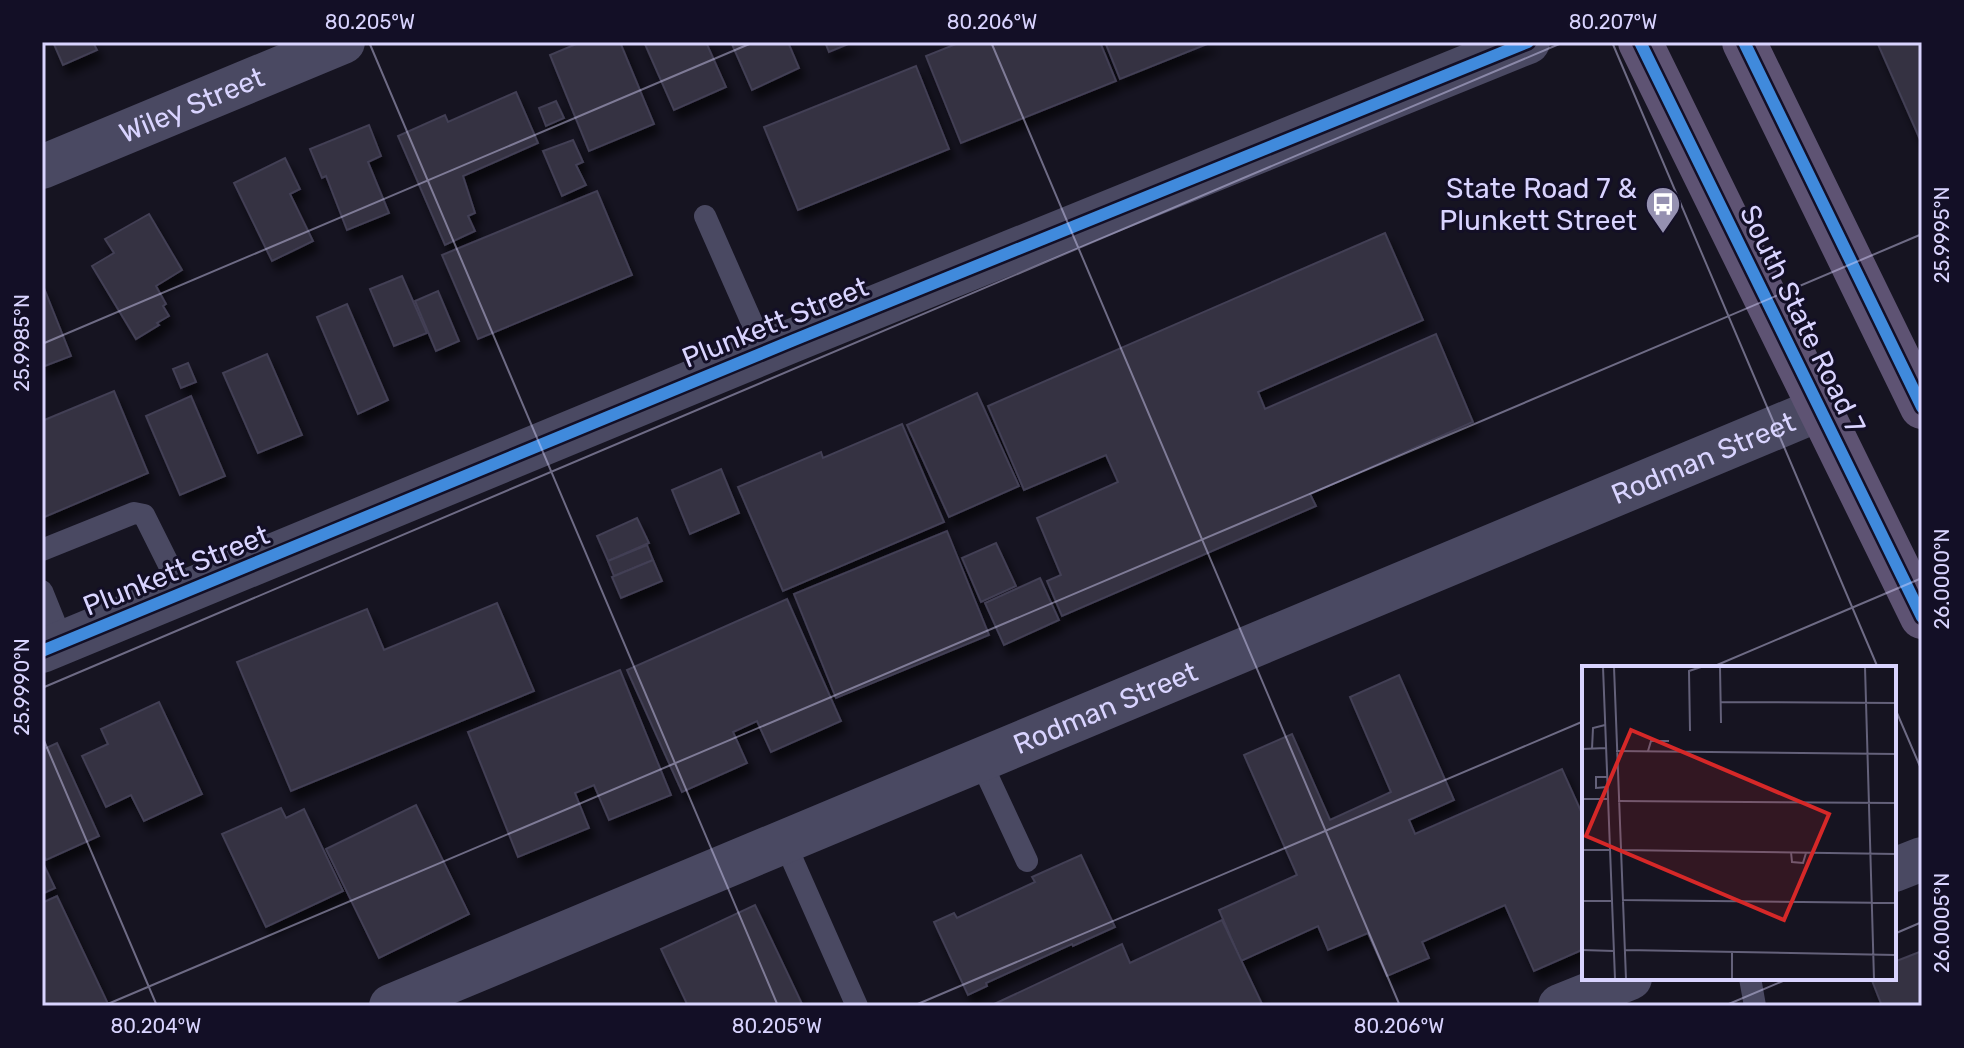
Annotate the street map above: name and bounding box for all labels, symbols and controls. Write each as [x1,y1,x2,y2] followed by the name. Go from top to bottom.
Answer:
[325,10,415,34] text: 80.205°W
[947,10,1037,34] text: 80.206°W
[1569,10,1657,34] text: 80.207°W
[114,61,269,150] street label: Wiley Street
[1439,172,1637,237] place label: State Road 7 & Plunkett Street
[1644,185,1682,235] bus stop icon: State Road 7 & Plunkett Street
[1930,187,1954,283] text: 25.9995°N
[1733,200,1872,439] street label: South State Road 7
[677,270,873,375] street label: Plunkett Street
[10,294,34,392] text: 25.9985°N
[1606,405,1800,511] street label: Rodman Street
[78,518,274,623] street label: Plunkett Street
[1930,529,1954,630] text: 26.0000°N
[10,638,34,736] text: 25.9990°N
[1009,655,1202,761] street label: Rodman Street
[1582,666,1896,980] inset map
[1930,873,1954,973] text: 26.0005°N
[111,1014,201,1038] text: 80.204°W
[732,1014,822,1038] text: 80.205°W
[1354,1014,1444,1038] text: 80.206°W

